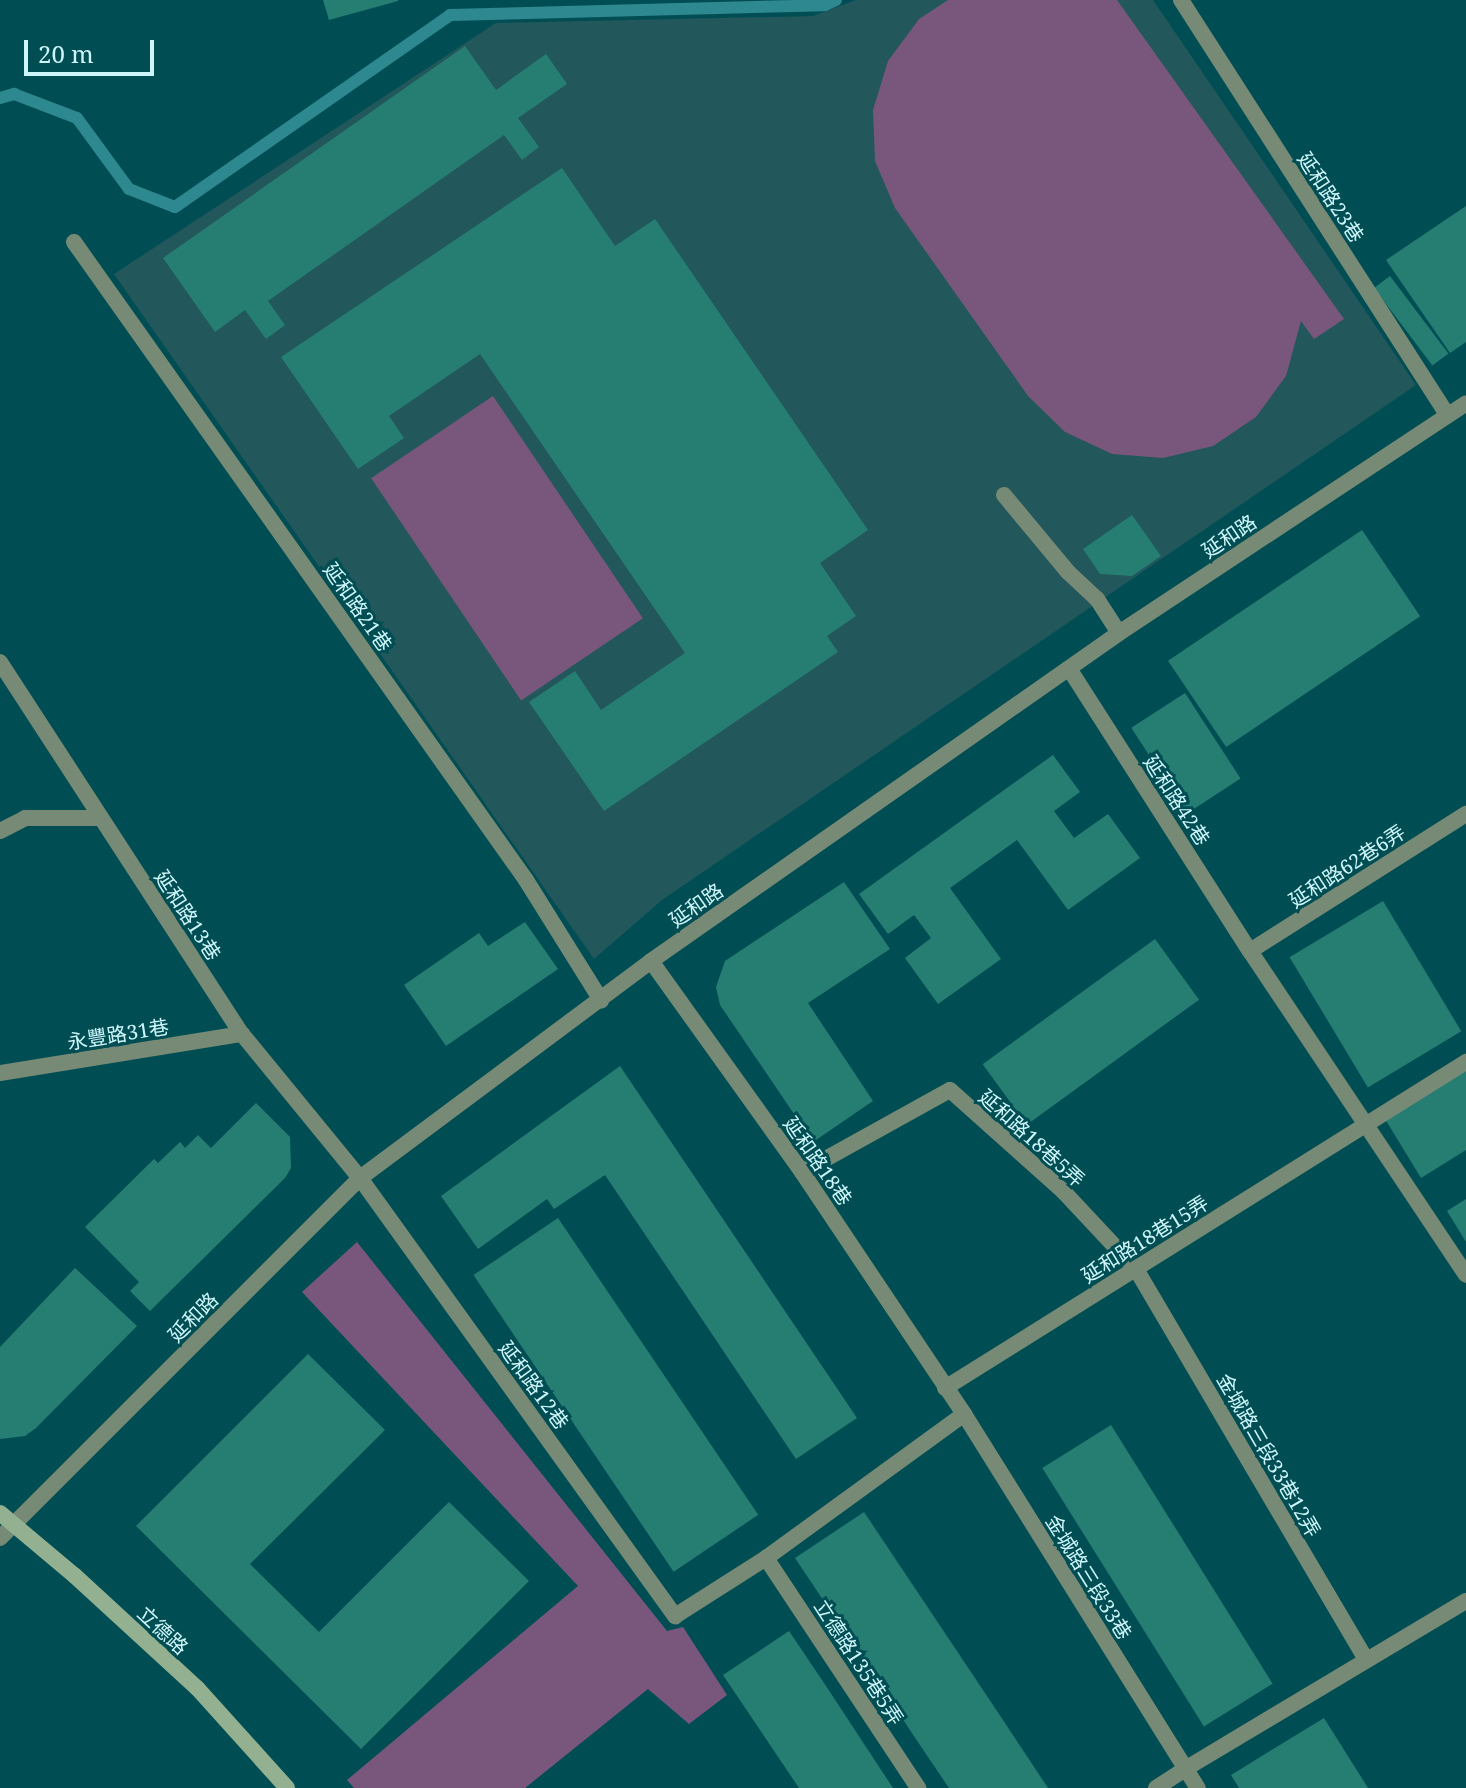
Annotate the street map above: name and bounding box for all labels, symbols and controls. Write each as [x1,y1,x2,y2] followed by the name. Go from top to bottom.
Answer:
[28,24,158,74] scale bar
[38,37,94,70] text: 20 m
[1293,148,1369,246] street label: 延和路23巷
[1197,509,1261,563] street label: 延和路
[319,558,397,656] street label: 延和路21巷
[1139,751,1215,849] street label: 延和路42巷
[1284,820,1410,912] street label: 延和路62巷6弄
[150,866,226,964] street label: 延和路13巷
[665,878,727,932] street label: 延和路
[66,1014,170,1054] street label: 永豐路31巷
[974,1084,1090,1192] street label: 延和路18巷5弄
[779,1112,857,1210] street label: 延和路18巷
[1077,1190,1213,1288] street label: 延和路18巷15弄
[163,1287,223,1347] street label: 延和路
[494,1337,574,1433] street label: 延和路12巷
[1212,1369,1326,1541] street label: 金城路三段33巷12弄
[1041,1510,1137,1644] street label: 金城路三段33巷
[810,1595,908,1729] street label: 立德路135巷5弄
[133,1601,193,1659] street label: 立德路

